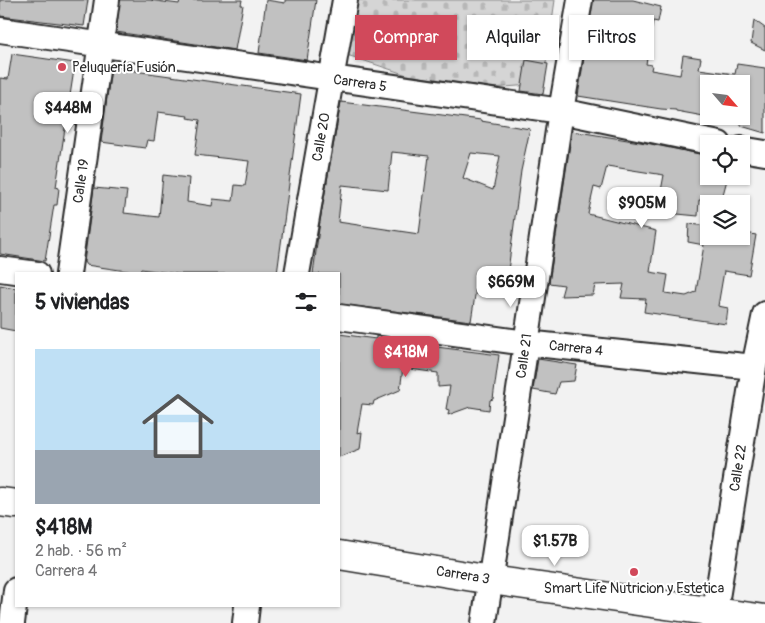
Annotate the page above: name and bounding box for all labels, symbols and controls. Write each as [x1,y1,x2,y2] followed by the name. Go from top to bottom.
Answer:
[355,15,457,60] chip: Comprar
[467,15,559,60] chip: Alquilar
[569,15,654,60] chip: Filtros
[72,59,176,76] place label: Peluquería Fusión
[56,61,68,73] marker: Peluquería Fusión
[332,71,388,95] street label: Carrera 5
[700,75,750,125] north arrow
[700,75,750,245] map controls
[33,92,103,134] pin: $448M
[45,98,91,118] text: $448M
[308,111,334,163] street label: Calle 20
[700,135,750,185] button: locate
[69,158,93,204] street label: Calle 19
[607,186,677,229] pin: $905M
[618,193,666,213] text: $905M
[700,195,750,245] button: layers
[476,266,546,308] pin: $669M
[487,272,535,292] text: $669M
[292,288,320,316] icon: filters
[35,289,129,316] text: 5 viviendas
[512,333,536,379] street label: Calle 21
[371,336,441,378] pin: $418M
[548,337,604,359] street label: Carrera 4
[384,342,428,362] text: $418M
[133,381,223,471] icon: home
[726,443,750,493] street label: Calle 22
[35,514,92,541] text: $418M
[514,524,596,567] pin: $1.57B
[533,531,577,551] text: $1.57B
[35,541,127,561] text: 2 hab. · 56 m²
[35,561,97,581] text: Carrera 4
[435,562,491,588] street label: Carrera 3
[628,566,640,578] marker: Smart Life Nutricion y Estetica
[544,580,724,597] place label: Smart Life Nutricion y Estetica

